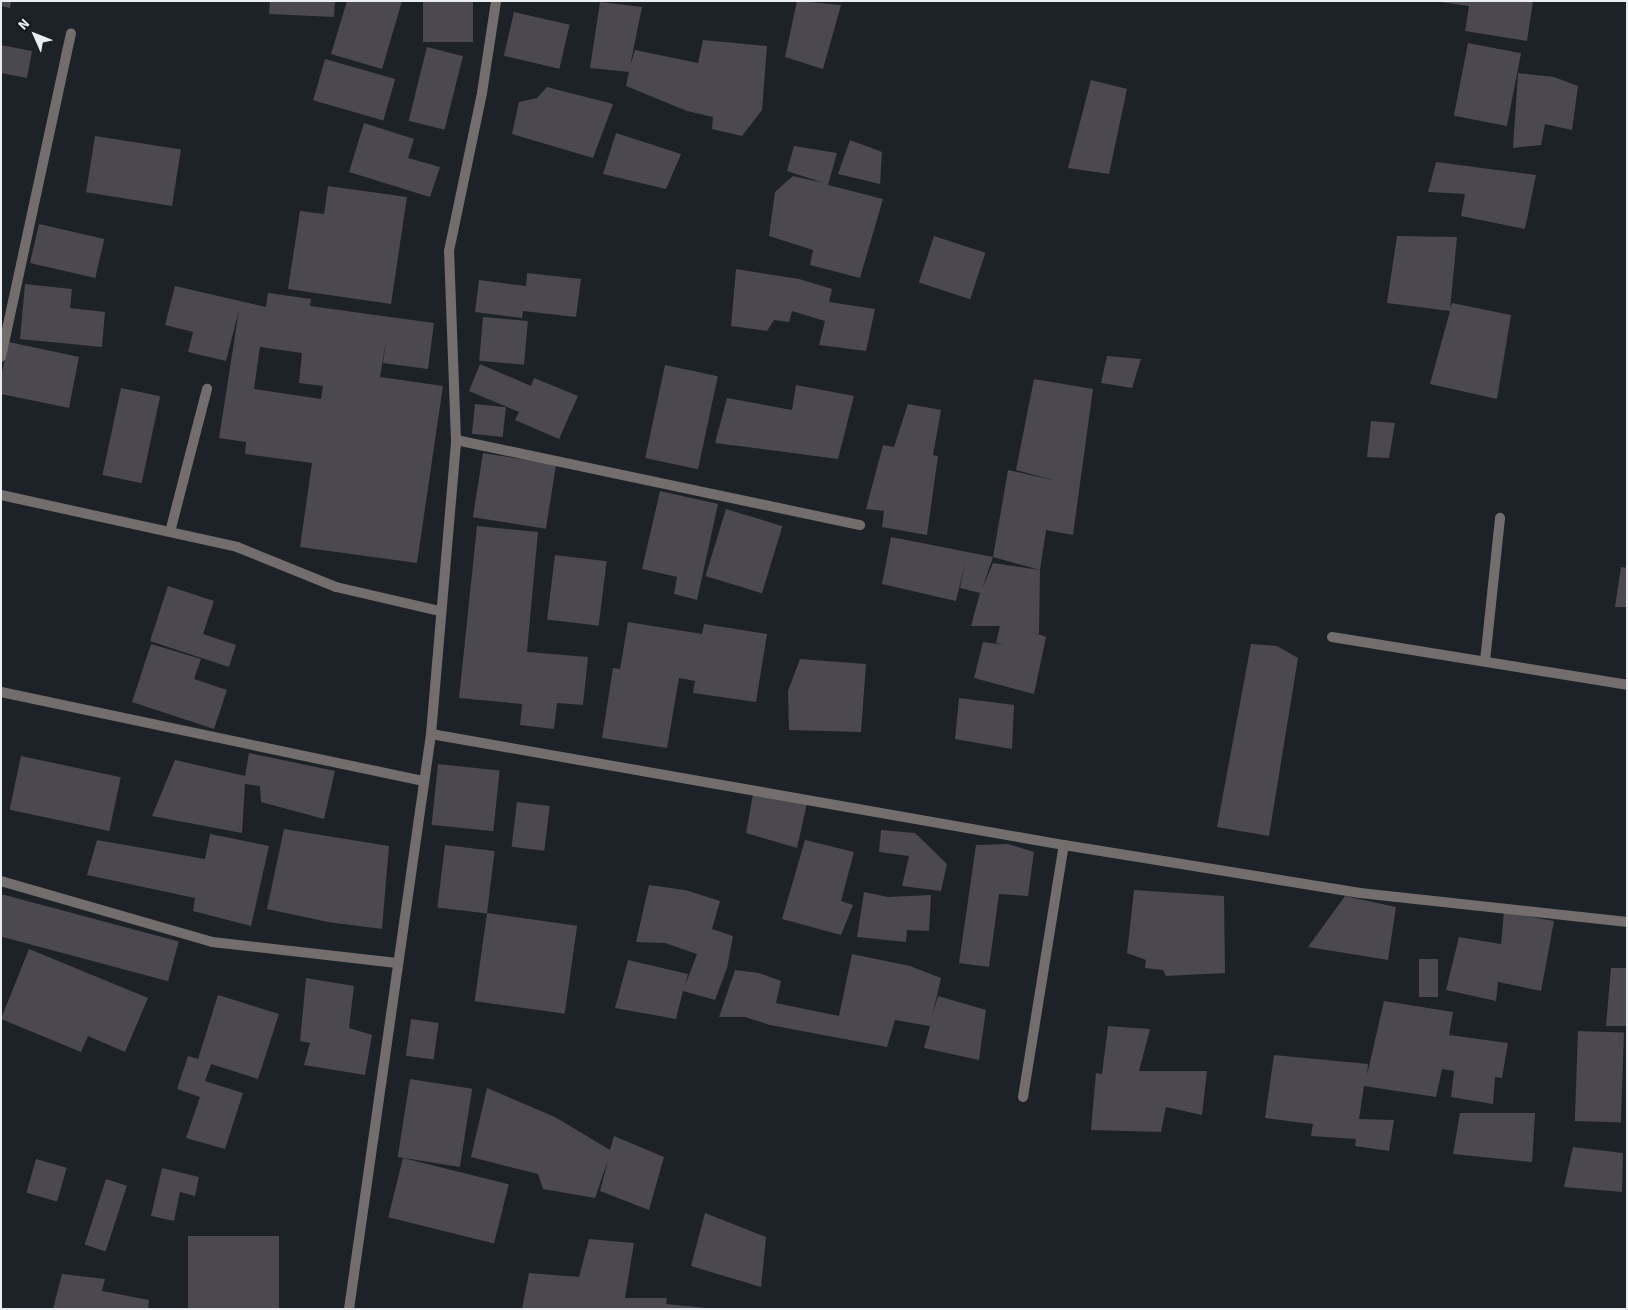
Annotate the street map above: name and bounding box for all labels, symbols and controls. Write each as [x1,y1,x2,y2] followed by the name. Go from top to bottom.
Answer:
[10,10,60,60] north arrow
[14,14,35,35] text: N

